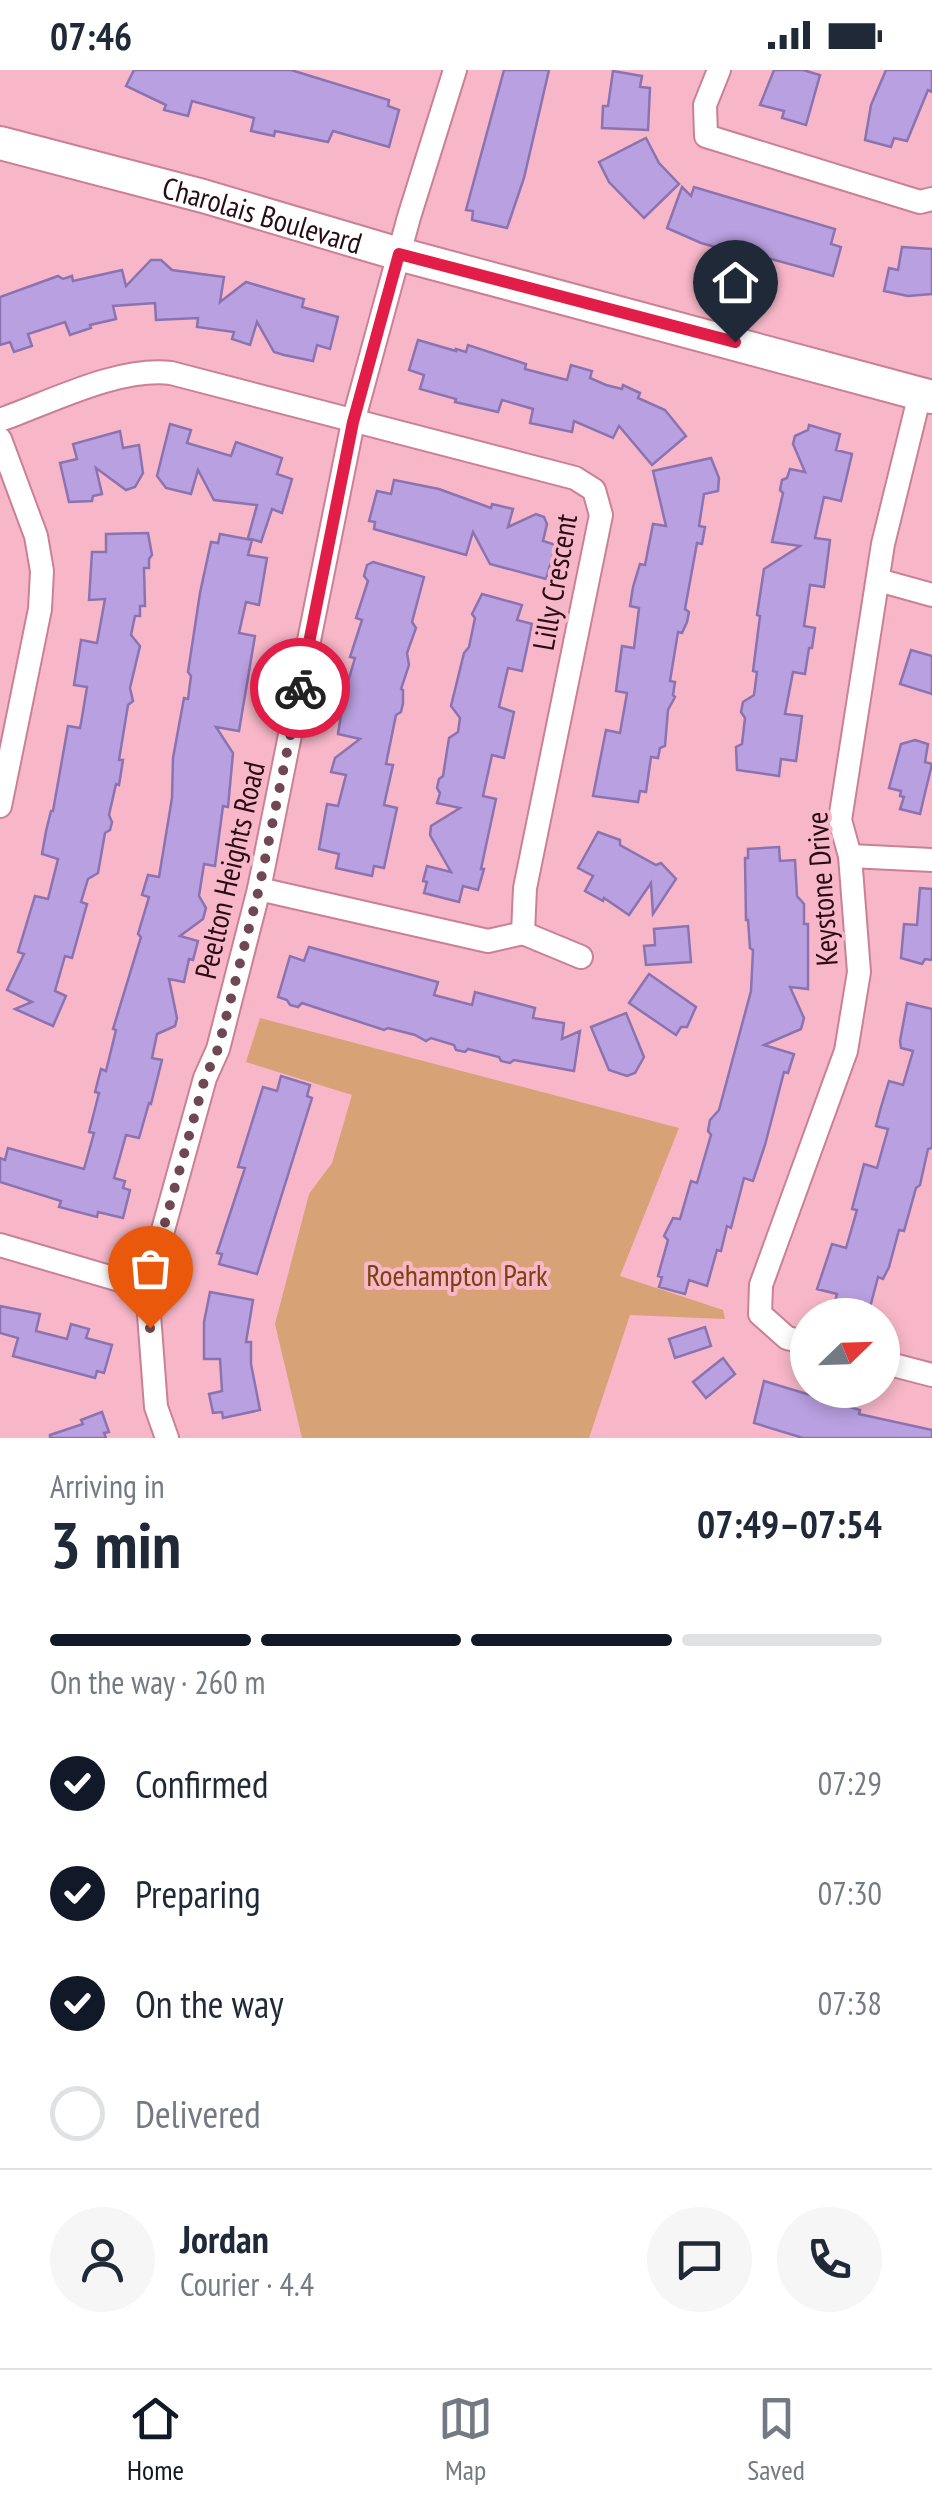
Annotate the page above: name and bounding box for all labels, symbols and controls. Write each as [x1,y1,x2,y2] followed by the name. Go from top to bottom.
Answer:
[50,11,132,60] text: 07:46
[159,167,367,262] street label: Charolais Boulevard
[693,240,778,343] pin
[708,255,763,310] icon: home
[523,510,585,653] street label: Lilly Crescent
[250,638,350,738] courier
[273,661,328,716] icon: bike
[185,758,273,982] street label: Peelton Heights Road
[796,811,846,967] street label: Keystone Drive
[108,1226,193,1329] pin
[123,1241,178,1296] icon: bag
[366,1255,548,1294] park label: Roehampton Park
[790,1298,900,1408] north arrow
[790,1298,900,1408] map controls
[50,1465,165,1507] text: Arriving in
[697,1499,882,1548] text: 07:49–07:54
[50,1502,181,1586] text: 3 min
[50,1661,265,1703] text: On the way · 260 m
[50,1756,105,1811] icon: check
[135,1759,268,1808] text: Confirmed
[818,1762,882,1804] text: 07:29
[50,1866,105,1921] icon: check
[135,1869,261,1918] text: Preparing
[818,1872,882,1914] text: 07:30
[50,1976,105,2031] icon: check
[135,1979,283,2028] text: On the way
[818,1982,882,2024] text: 07:38
[135,2089,261,2138] text: Delivered
[50,2207,155,2312] button: person
[647,2207,752,2312] button: chat
[777,2207,882,2312] button: phone
[180,2214,269,2263] text: Jordan
[180,2263,314,2305] text: Courier · 4.4
[127,2391,184,2488] tab: Home
[438,2391,493,2488] tab: Map
[747,2391,805,2488] tab: Saved

